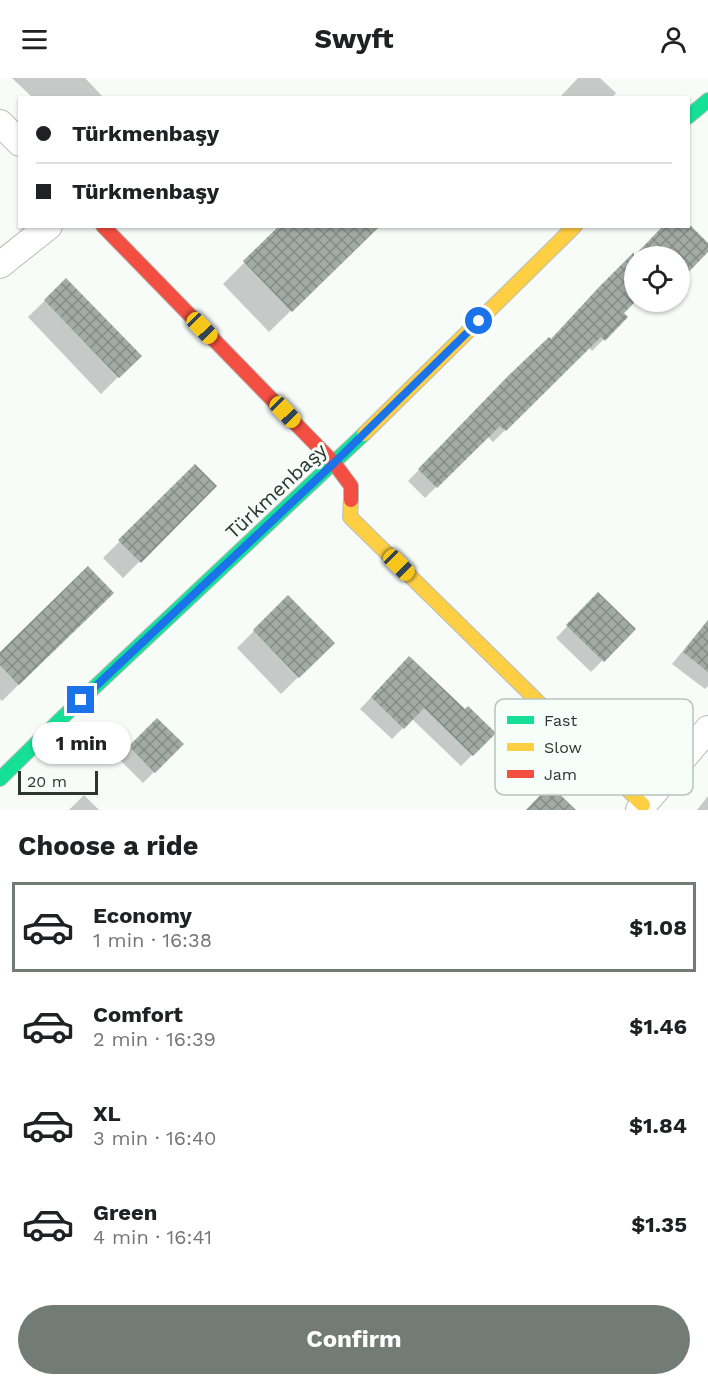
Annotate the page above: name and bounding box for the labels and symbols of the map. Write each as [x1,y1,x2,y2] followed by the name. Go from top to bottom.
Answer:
[465,307,492,334] route start
[183,309,221,347] car
[266,393,304,431] car
[220,438,332,544] street label: Türkmenbaşy
[380,546,418,584] car
[67,686,94,713] route end
[495,699,693,795] legend
[544,711,577,730] text: Fast
[32,721,130,763] callout: 1 min
[544,738,582,757] text: Slow
[544,765,577,784] text: Jam
[18,768,98,796] scale bar

